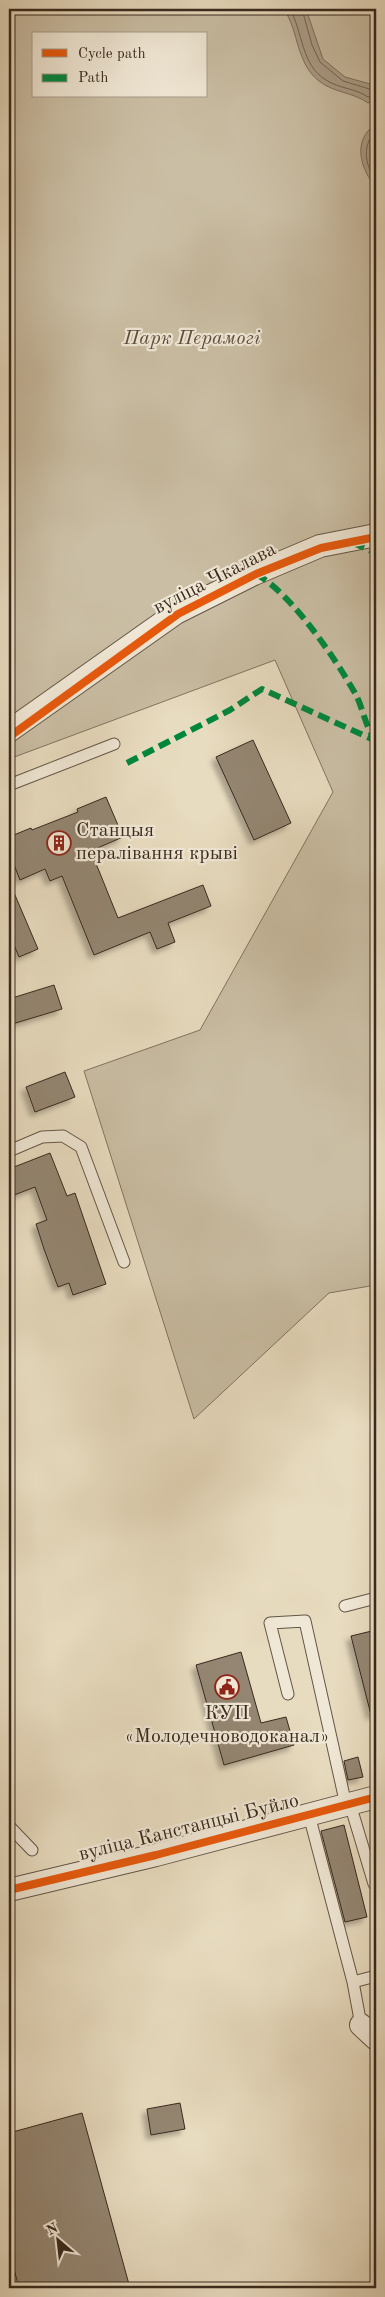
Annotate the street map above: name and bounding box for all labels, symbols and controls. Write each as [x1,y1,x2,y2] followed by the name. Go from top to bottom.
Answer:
[32,32,208,98] legend
[78,47,146,62] text: Cycle path
[78,71,108,86] text: Path
[123,329,261,349] park label: Парк Перамогі
[150,539,280,619] street label: вуліца Чкалава
[76,821,238,864] place label: Станцыя пералівання крыві
[46,830,72,856] building icon: Станцыя пералівання крыві
[214,1674,240,1700] public building icon: КУП «Молодечноводоканал»
[125,1704,329,1747] place label: КУП «Молодечноводоканал»
[77,1791,301,1865] street label: вуліца Канстанцыі Буйло
[32,2214,82,2264] north arrow
[44,2221,61,2238] text: N

